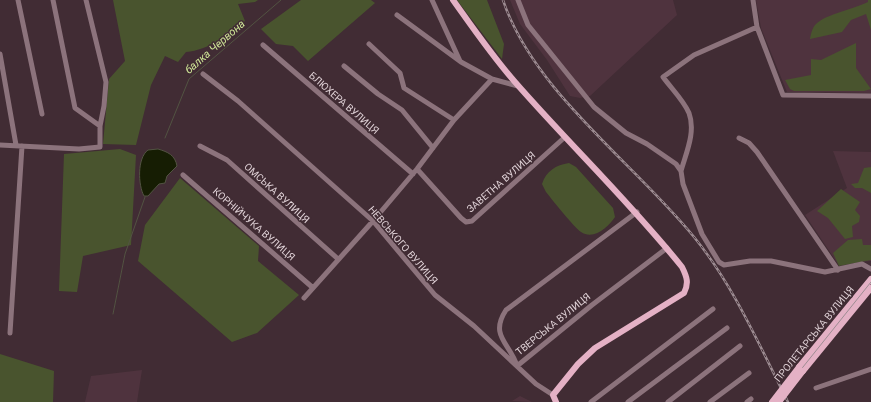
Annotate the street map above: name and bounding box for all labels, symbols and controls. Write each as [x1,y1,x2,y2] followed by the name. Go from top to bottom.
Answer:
[182,17,248,77] water label: балка Червона
[307,70,381,136] street label: БЛЮХЕРА ВУЛИЦЯ
[465,149,537,215] street label: ЗАВЕТНА ВУЛИЦЯ
[242,161,312,225] street label: ОМСЬКА ВУЛИЦЯ
[211,185,298,263] street label: КОРНІЙЧУКА ВУЛИЦЯ
[366,204,440,286] street label: НЕВСЬКОГО ВУЛИЦЯ
[772,284,856,384] street label: ПРОЛЕТАРСЬКА ВУЛИЦЯ
[514,291,592,357] street label: ТВЕРСЬКА ВУЛИЦЯ

